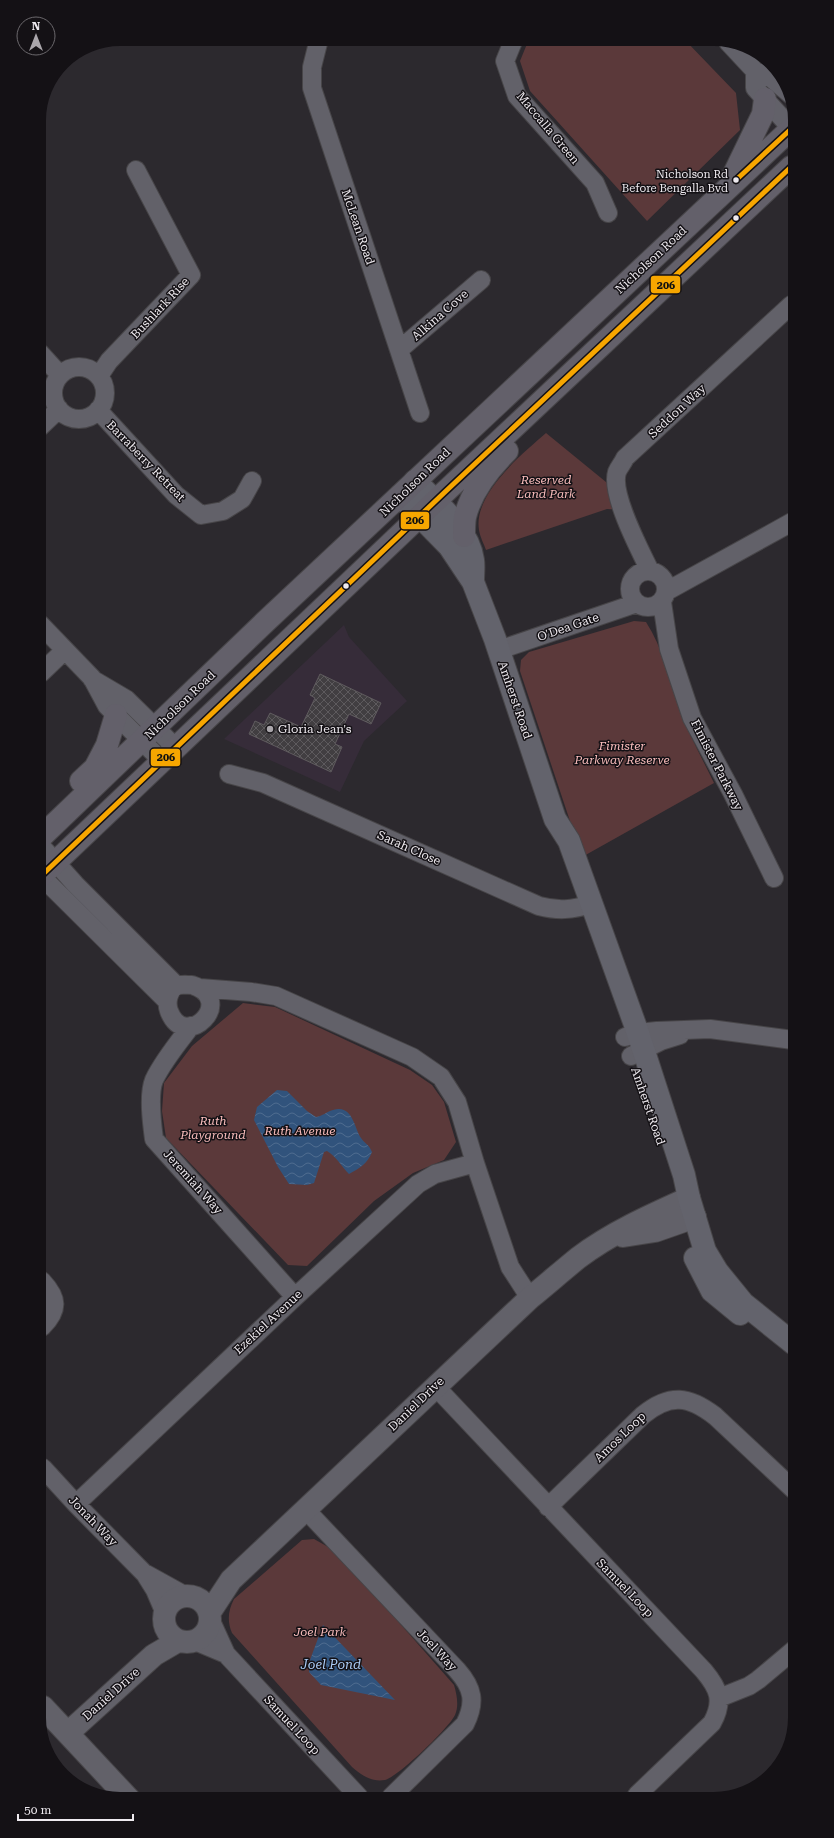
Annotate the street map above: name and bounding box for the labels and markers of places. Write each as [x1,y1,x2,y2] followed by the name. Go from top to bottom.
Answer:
[622,168,728,195] place label: Nicholson Rd Before Bengalla Bvd
[731,175,741,185] marker: Nicholson Rd Before Bengalla Bvd
[731,213,741,223] unlabelled marker
[341,581,351,591] unlabelled marker
[278,722,352,736] place label: Gloria Jean's
[265,724,275,734] marker: Gloria Jean's

